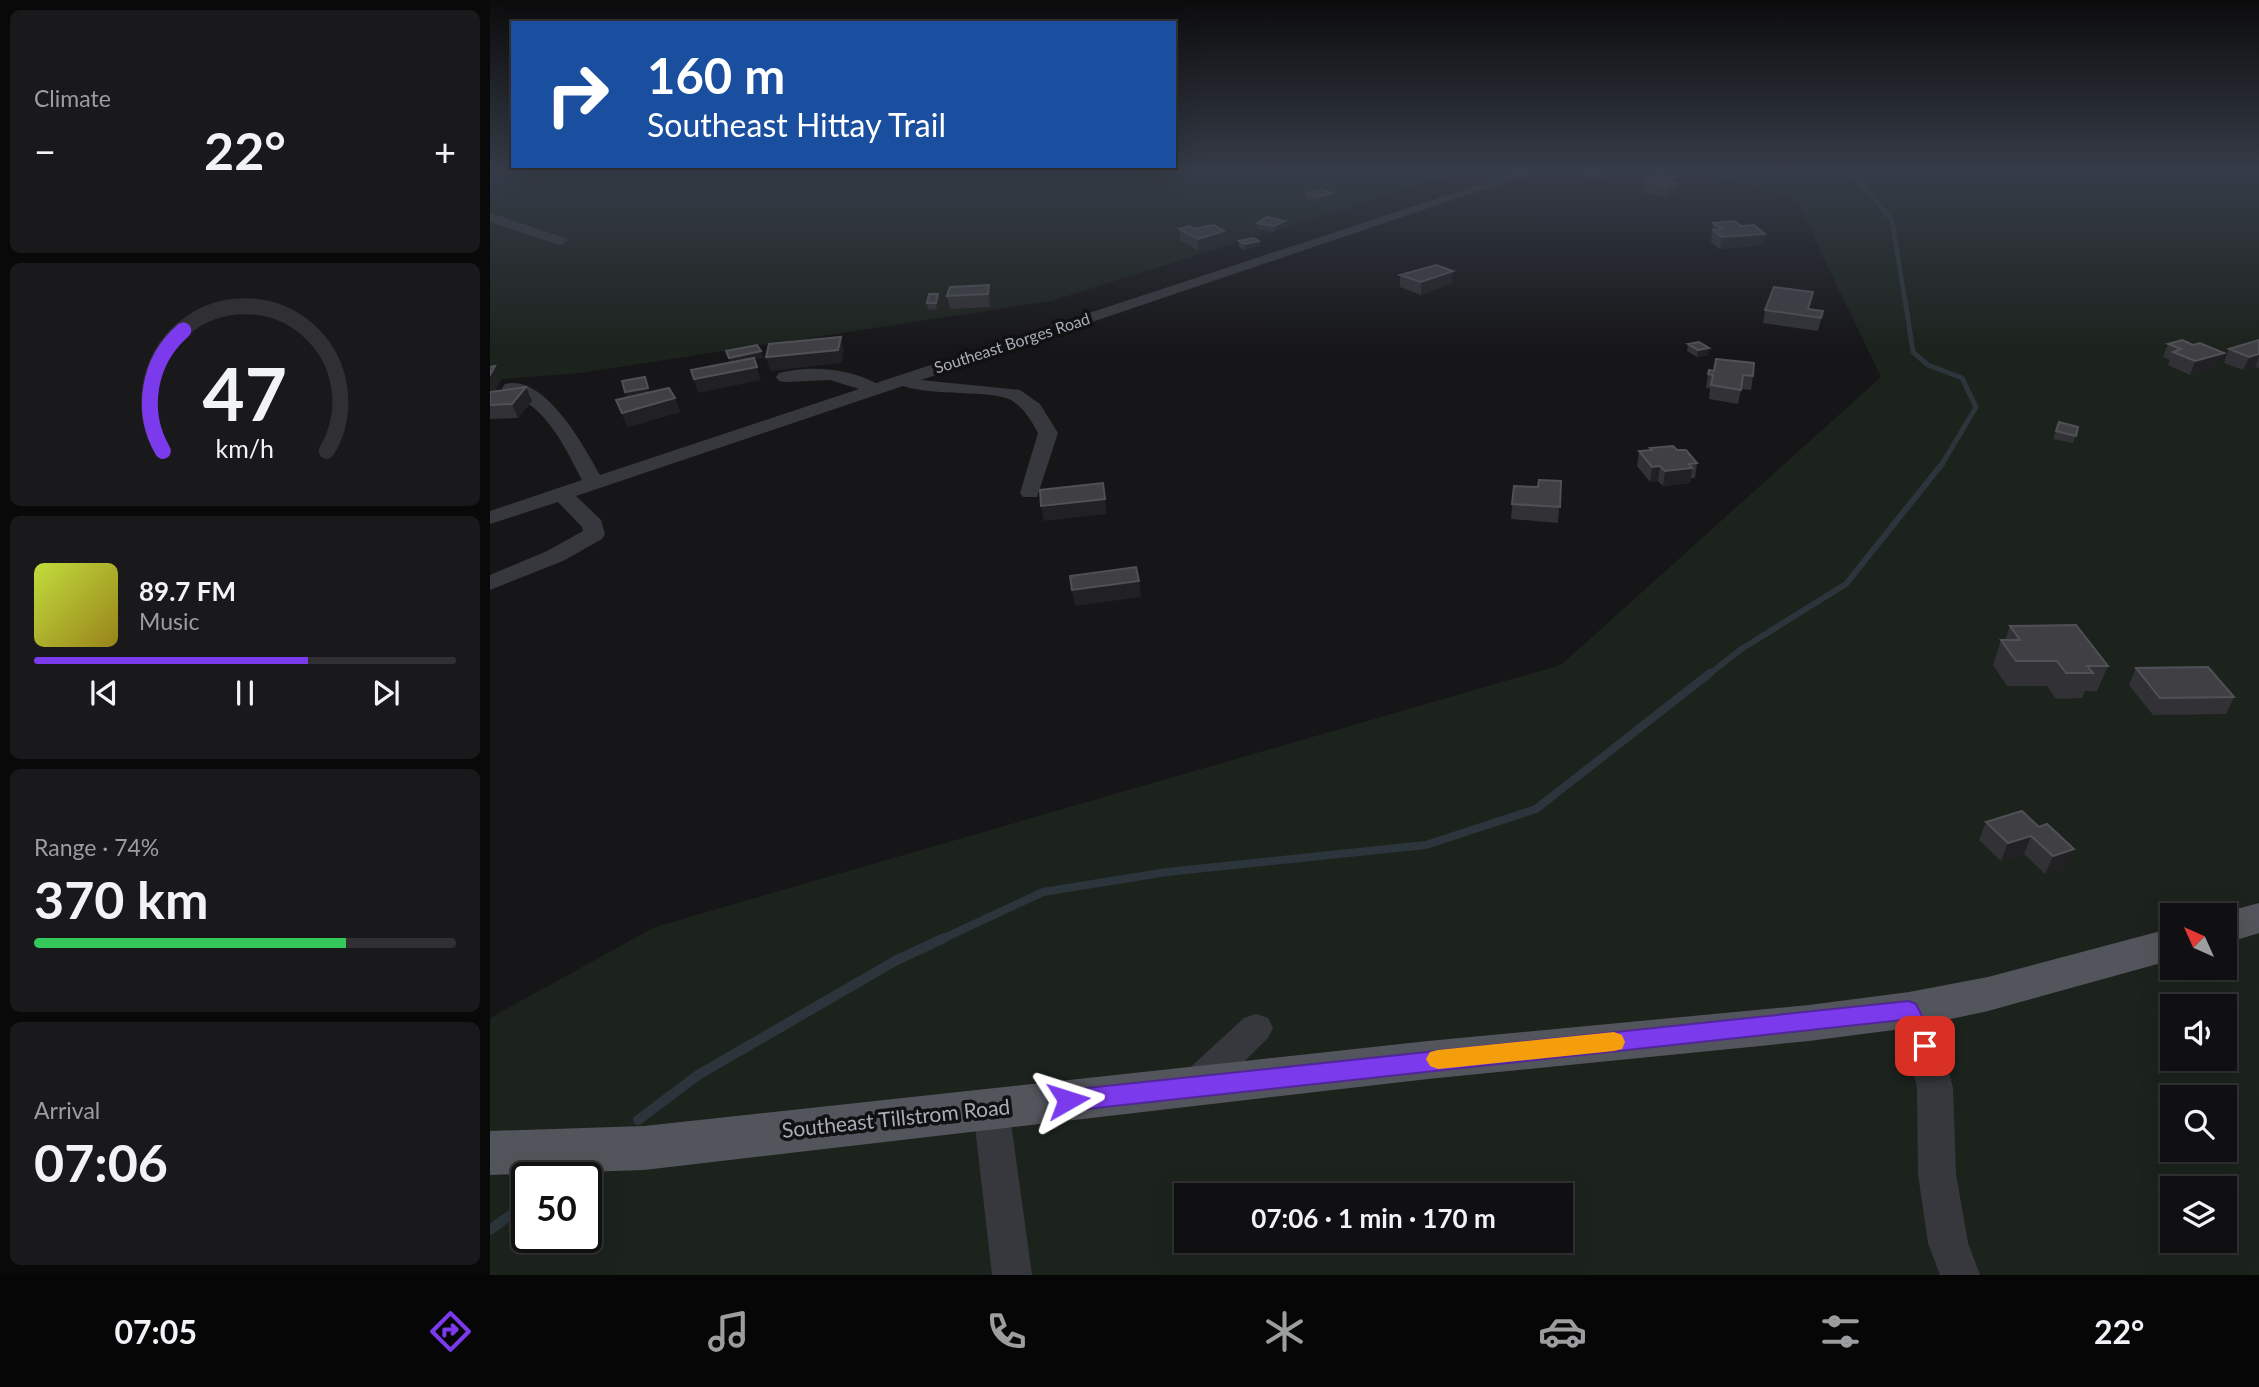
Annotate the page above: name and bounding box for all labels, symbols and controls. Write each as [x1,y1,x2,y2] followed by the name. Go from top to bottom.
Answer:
[647,46,785,104] text: 160 m
[532,49,623,140] icon: right
[34,84,111,112] text: Climate
[647,105,946,144] text: Southeast Hittay Trail
[204,119,286,181] text: 22°
[34,128,56,174] text: −
[434,128,456,174] text: +
[932,308,1092,377] street label: Southeast Borges Road
[203,349,287,437] text: 47
[216,432,274,462] text: km/h
[139,575,236,607] text: 89.7 FM
[139,607,199,635] text: Music
[85,674,123,712] icon: previous
[226,674,264,712] icon: pause
[367,674,405,712] icon: next
[34,833,159,861] text: Range · 74%
[34,868,208,930] text: 370 km
[2160,903,2236,980] north arrow
[2160,903,2237,1253] map controls
[2160,994,2237,1071] button: sound
[1895,1016,1955,1076] pin
[1906,1027,1944,1065] icon: arrive
[1031,1063,1105,1137] position arrow
[2160,1085,2237,1162] button: search
[780,1093,1011,1142] street label: Southeast Tillstrom Road
[34,1096,100,1124] text: Arrival
[34,1131,168,1193] text: 07:06
[511,1162,602,1253] speed limit sign: 50
[2160,1176,2237,1253] button: layers
[1251,1202,1496,1234] text: 07:06 · 1 min · 170 m
[426,1307,475,1356] icon: directions
[704,1307,753,1356] icon: music
[982,1307,1031,1356] icon: phone
[1260,1307,1309,1356] icon: climate
[1538,1307,1587,1356] icon: car
[1816,1307,1865,1356] icon: filters
[115,1312,197,1351] text: 07:05
[2094,1312,2144,1351] text: 22°

